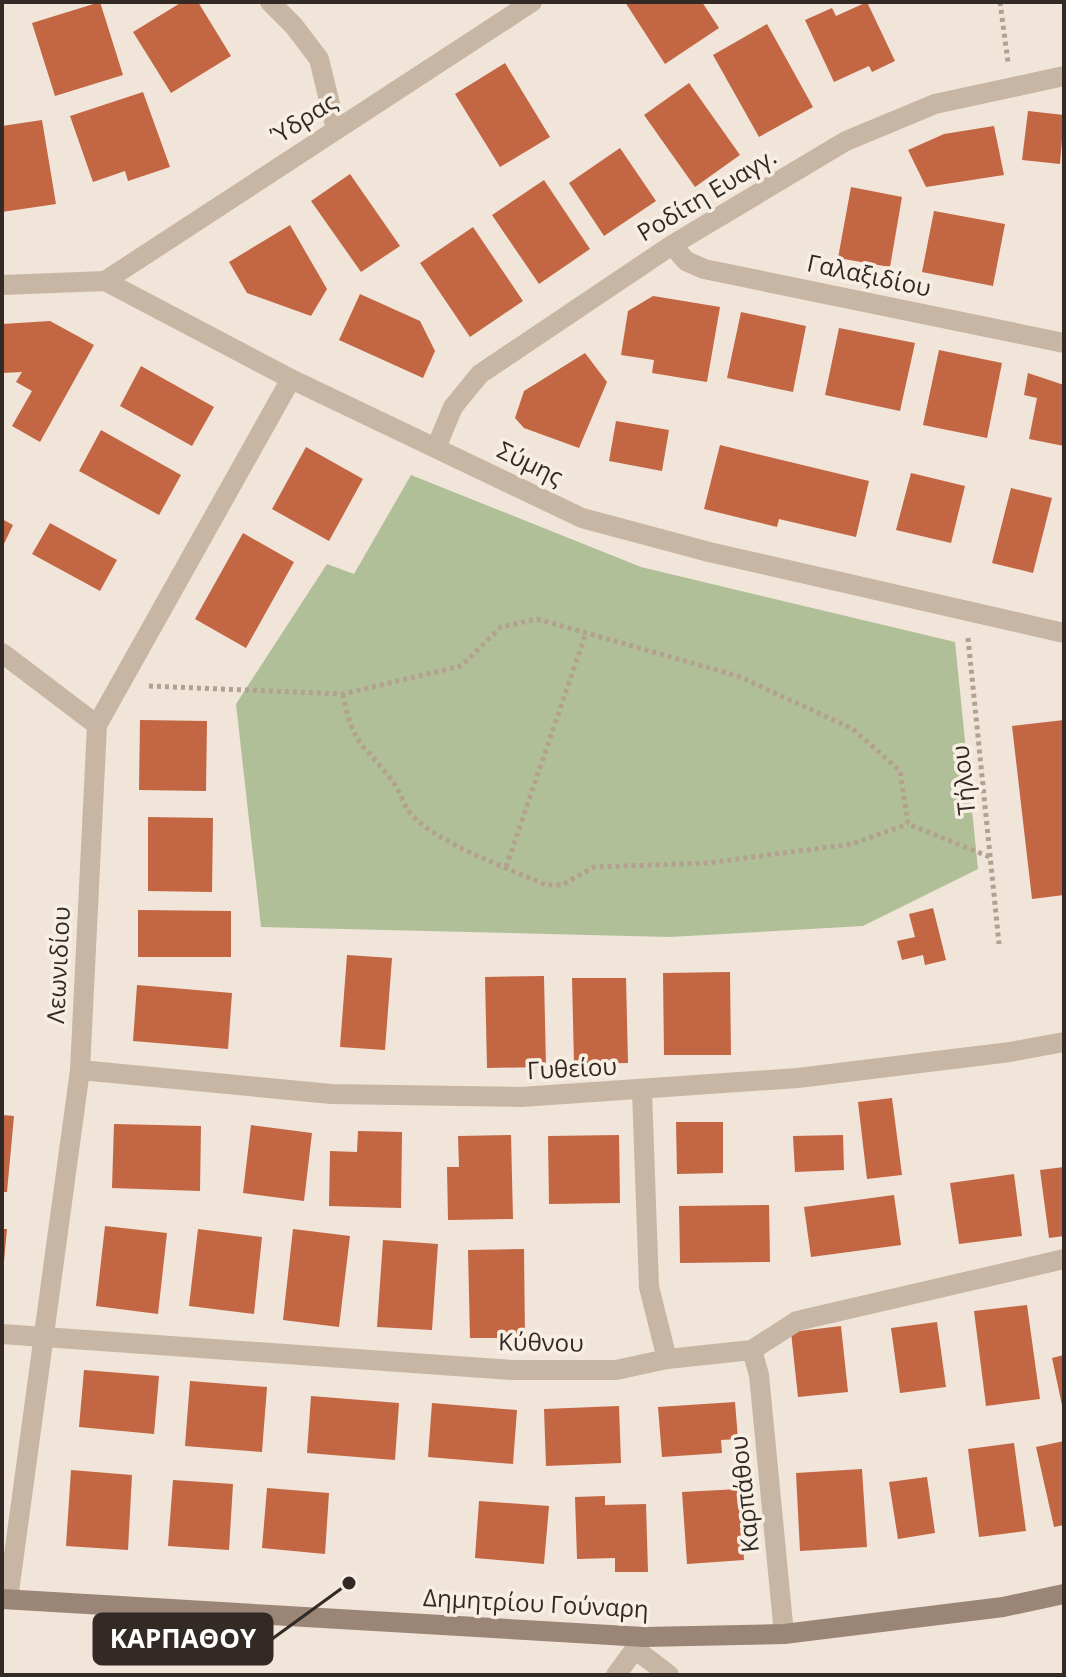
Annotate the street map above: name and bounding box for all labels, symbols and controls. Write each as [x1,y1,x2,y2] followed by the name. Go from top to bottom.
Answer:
[263,84,342,152] street label: Ύδρας
[630,139,782,248] street label: Ροδίτη Ευαγγ.
[804,245,934,304] street label: Γαλαξιδίου
[492,433,569,493] street label: Σύμης
[942,744,983,817] street label: Τήλου
[38,906,77,1024] street label: Λεωνιδίου
[526,1049,618,1086] street label: Γυθείου
[498,1324,584,1359] street label: Κύθνου
[721,1434,766,1554] street label: Καρπάθου
[422,1580,650,1625] street label: Δημητρίου Γούναρη
[94,1614,272,1664] callout: ΚΑΡΠΑΘΟΥ
[110,1620,257,1656] text: ΚΑΡΠΑΘΟΥ

